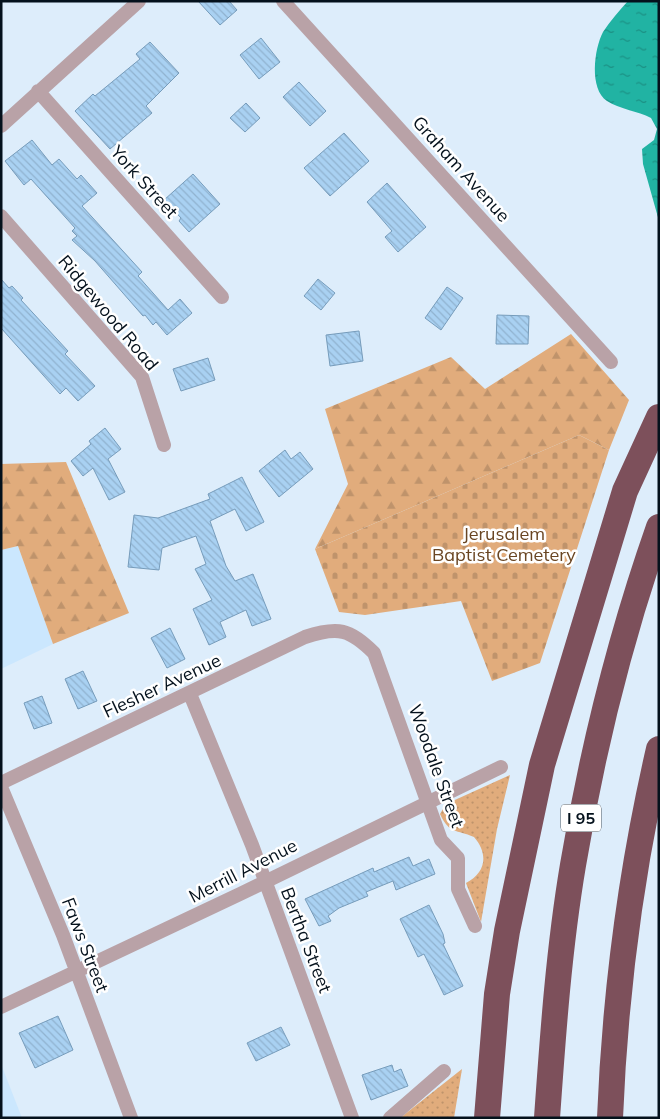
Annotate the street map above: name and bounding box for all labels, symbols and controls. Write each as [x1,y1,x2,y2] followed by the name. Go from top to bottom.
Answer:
[408,111,515,227] street label: Graham Avenue
[105,140,183,223] street label: York Street
[53,250,163,375] street label: Ridgewood Road
[432,522,576,566] park label: Jerusalem Baptist Cemetery
[99,648,224,723] street label: Flesher Avenue
[403,701,469,831] street label: Woodale Street
[561,804,601,831] road number: I 95
[185,833,301,908] street label: Merrill Avenue
[276,884,337,996] street label: Bertha Street
[57,894,114,995] street label: Faws Street

